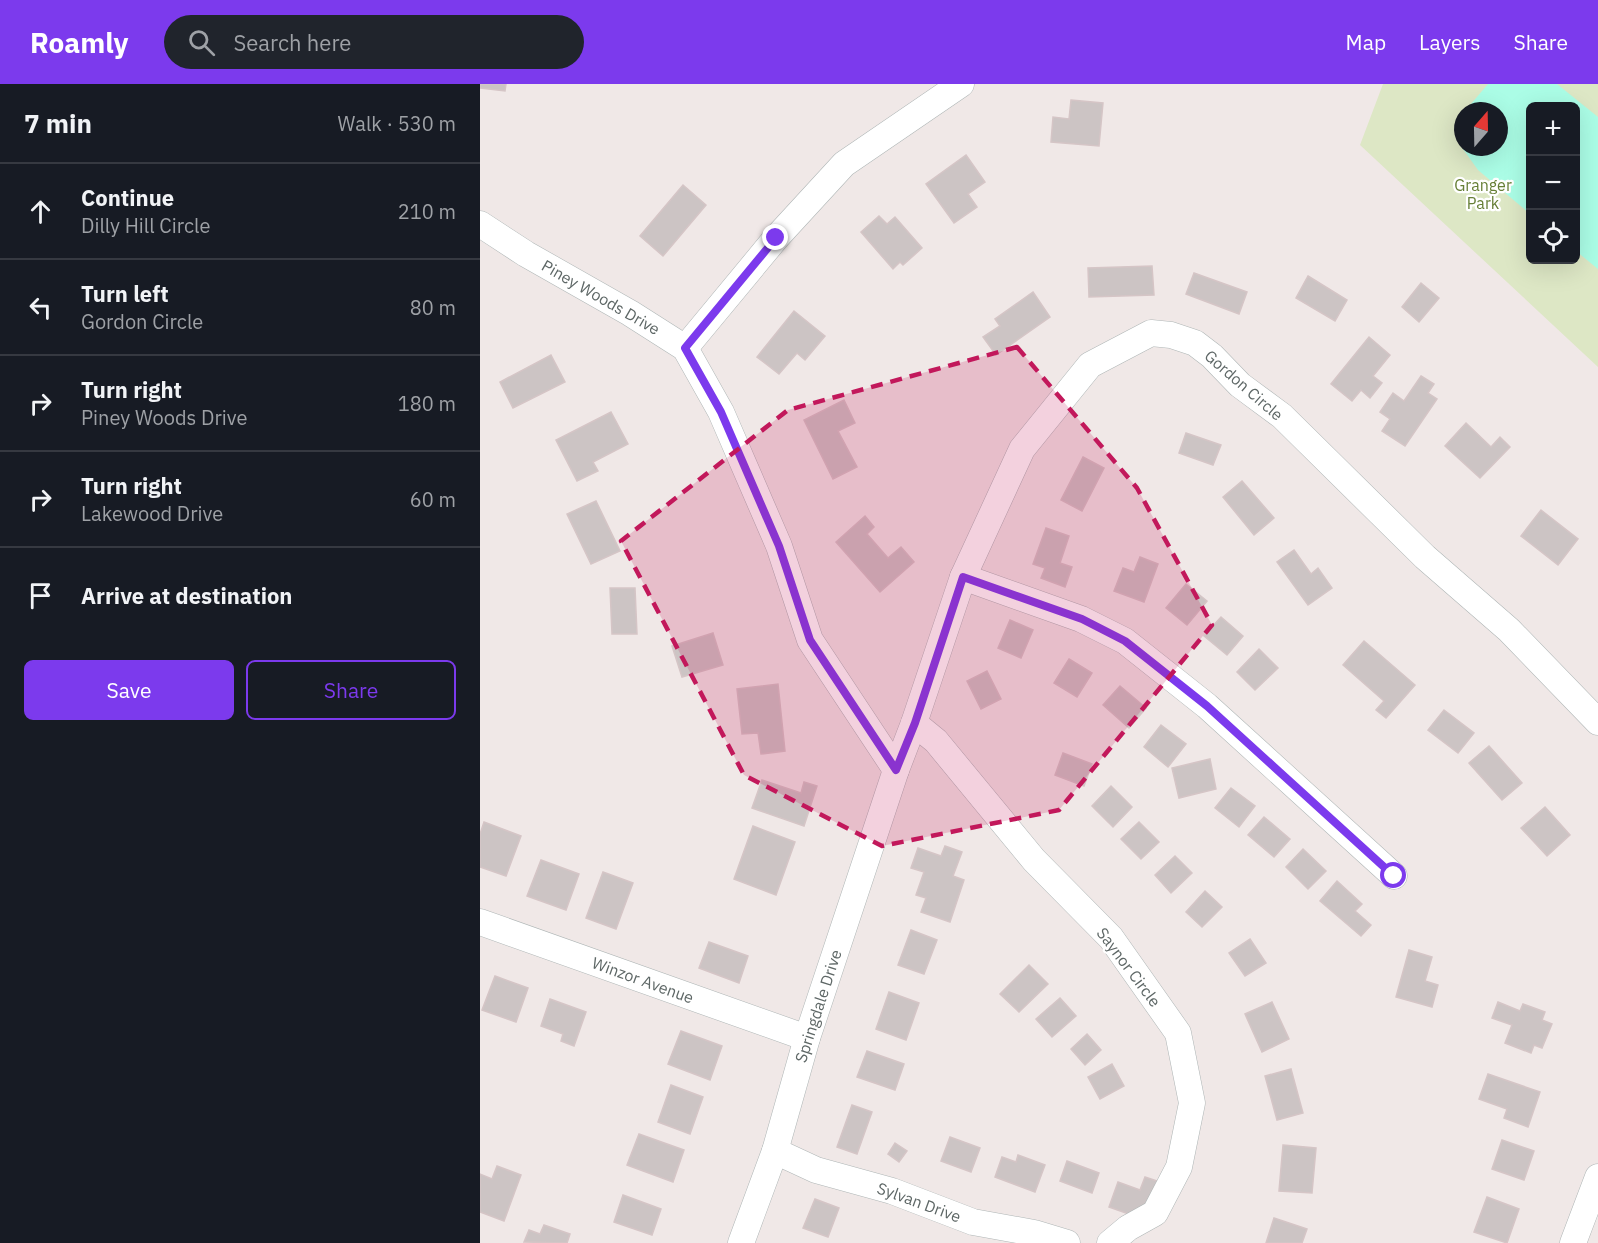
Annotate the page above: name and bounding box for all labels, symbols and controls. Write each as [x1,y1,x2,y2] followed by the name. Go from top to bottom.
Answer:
[164,15,584,69] search box
[30,24,128,61] text: Roamly
[185,26,218,59] icon: search
[233,28,351,57] text: Search here
[1346,28,1386,56] text: Map
[1419,28,1481,56] text: Layers
[1514,28,1568,56] text: Share
[1454,102,1508,156] north arrow
[1526,102,1580,264] map controls
[1526,102,1580,156] button: +
[24,106,92,140] text: 7 min
[338,110,456,137] text: Walk · 530 m
[1526,156,1580,210] button: −
[1454,175,1512,213] park label: Granger Park
[81,183,174,212] text: Continue
[24,195,57,228] icon: ahead
[398,198,456,225] text: 210 m
[1526,210,1580,264] button: locate
[81,212,210,239] text: Dilly Hill Circle
[762,224,788,250] route end
[538,255,664,339] street label: Piney Woods Drive
[81,279,169,308] text: Turn left
[24,291,57,324] icon: left
[410,294,456,321] text: 80 m
[81,308,203,335] text: Gordon Circle
[1201,345,1288,425] street label: Gordon Circle
[81,375,182,404] text: Turn right
[24,387,57,420] icon: right
[398,390,456,417] text: 180 m
[81,404,247,431] text: Piney Woods Drive
[81,471,182,500] text: Turn right
[24,483,57,516] icon: right
[410,486,456,513] text: 60 m
[81,500,223,527] text: Lakewood Drive
[24,579,57,612] icon: arrive
[81,581,292,610] text: Arrive at destination
[24,660,234,720] button: Save
[246,660,456,720] button: Share
[1380,862,1406,888] route start
[1093,923,1166,1011] street label: Saynor Circle
[790,947,846,1065] street label: Springdale Drive
[589,952,697,1008] street label: Winzor Avenue
[874,1178,964,1226] street label: Sylvan Drive

